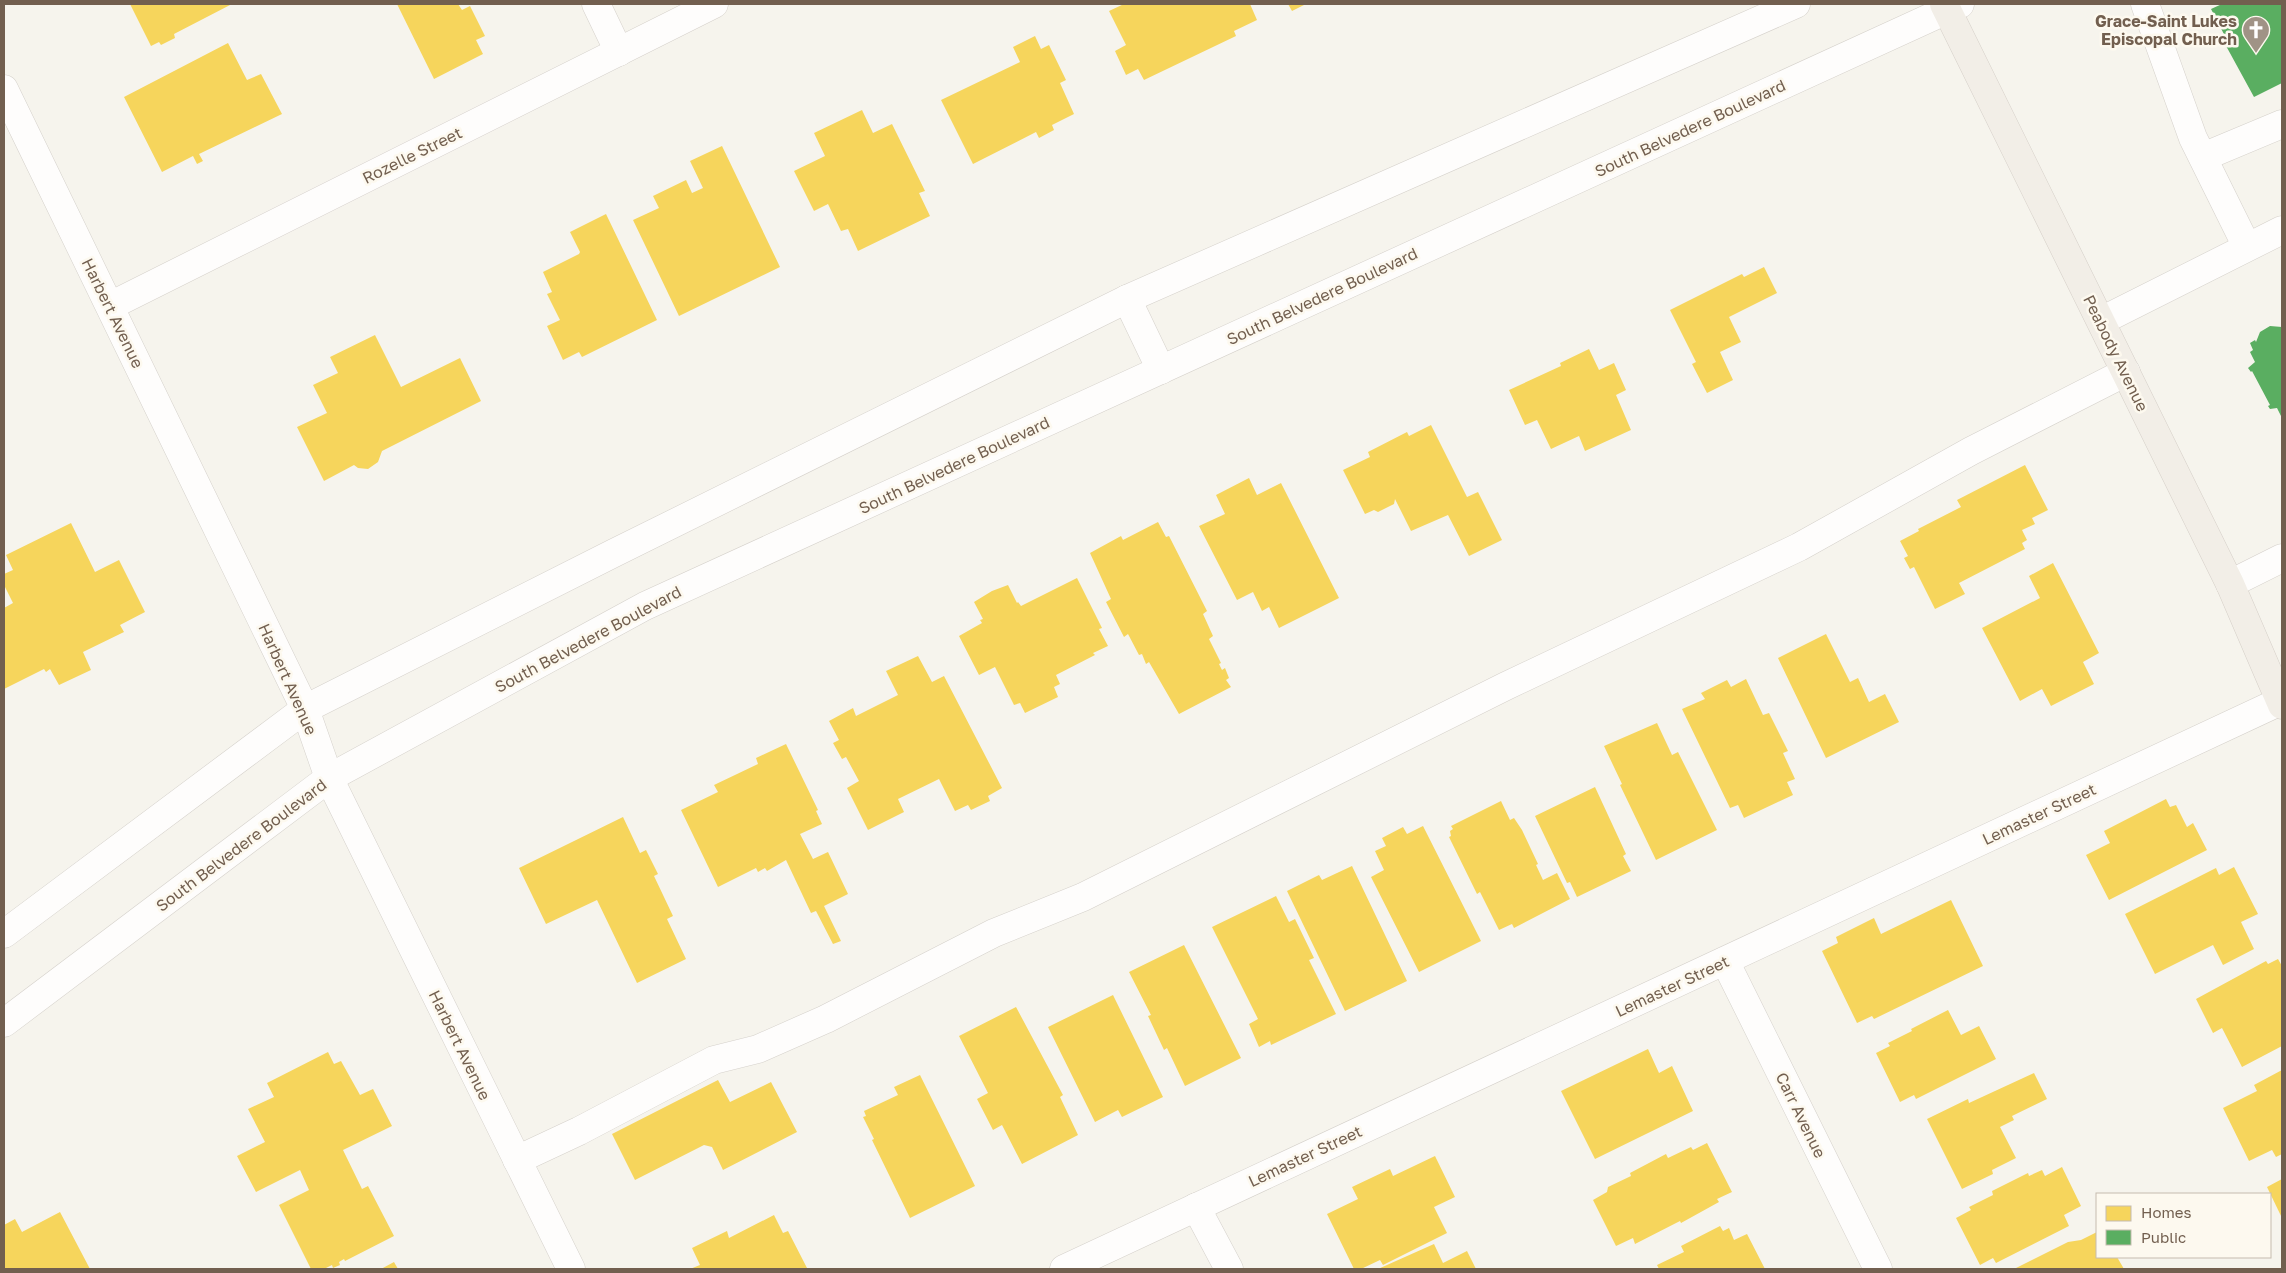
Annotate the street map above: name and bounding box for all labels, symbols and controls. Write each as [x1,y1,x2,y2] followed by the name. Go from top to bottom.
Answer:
[2095,11,2237,49] place label: Grace-Saint Lukes Episcopal Church
[2241,15,2271,54] church icon: Grace-Saint Lukes Episcopal Church
[1591,75,1789,181] street label: South Belvedere Boulevard
[359,122,465,188] street label: Rozelle Street
[1223,243,1421,349] street label: South Belvedere Boulevard
[78,255,148,371] street label: Harbert Avenue
[2079,291,2153,415] street label: Peabody Avenue
[855,412,1053,518] street label: South Belvedere Boulevard
[491,581,685,697] street label: South Belvedere Boulevard
[254,620,322,738] street label: Harbert Avenue
[152,774,330,916] street label: South Belvedere Boulevard
[1979,779,2099,849] street label: Lemaster Street
[1612,951,1732,1021] street label: Lemaster Street
[425,987,495,1103] street label: Harbert Avenue
[1772,1069,1830,1161] street label: Carr Avenue
[1245,1121,1365,1191] street label: Lemaster Street
[2096,1193,2271,1258] legend
[2141,1203,2191,1221] text: Homes
[2141,1228,2186,1246] text: Public

